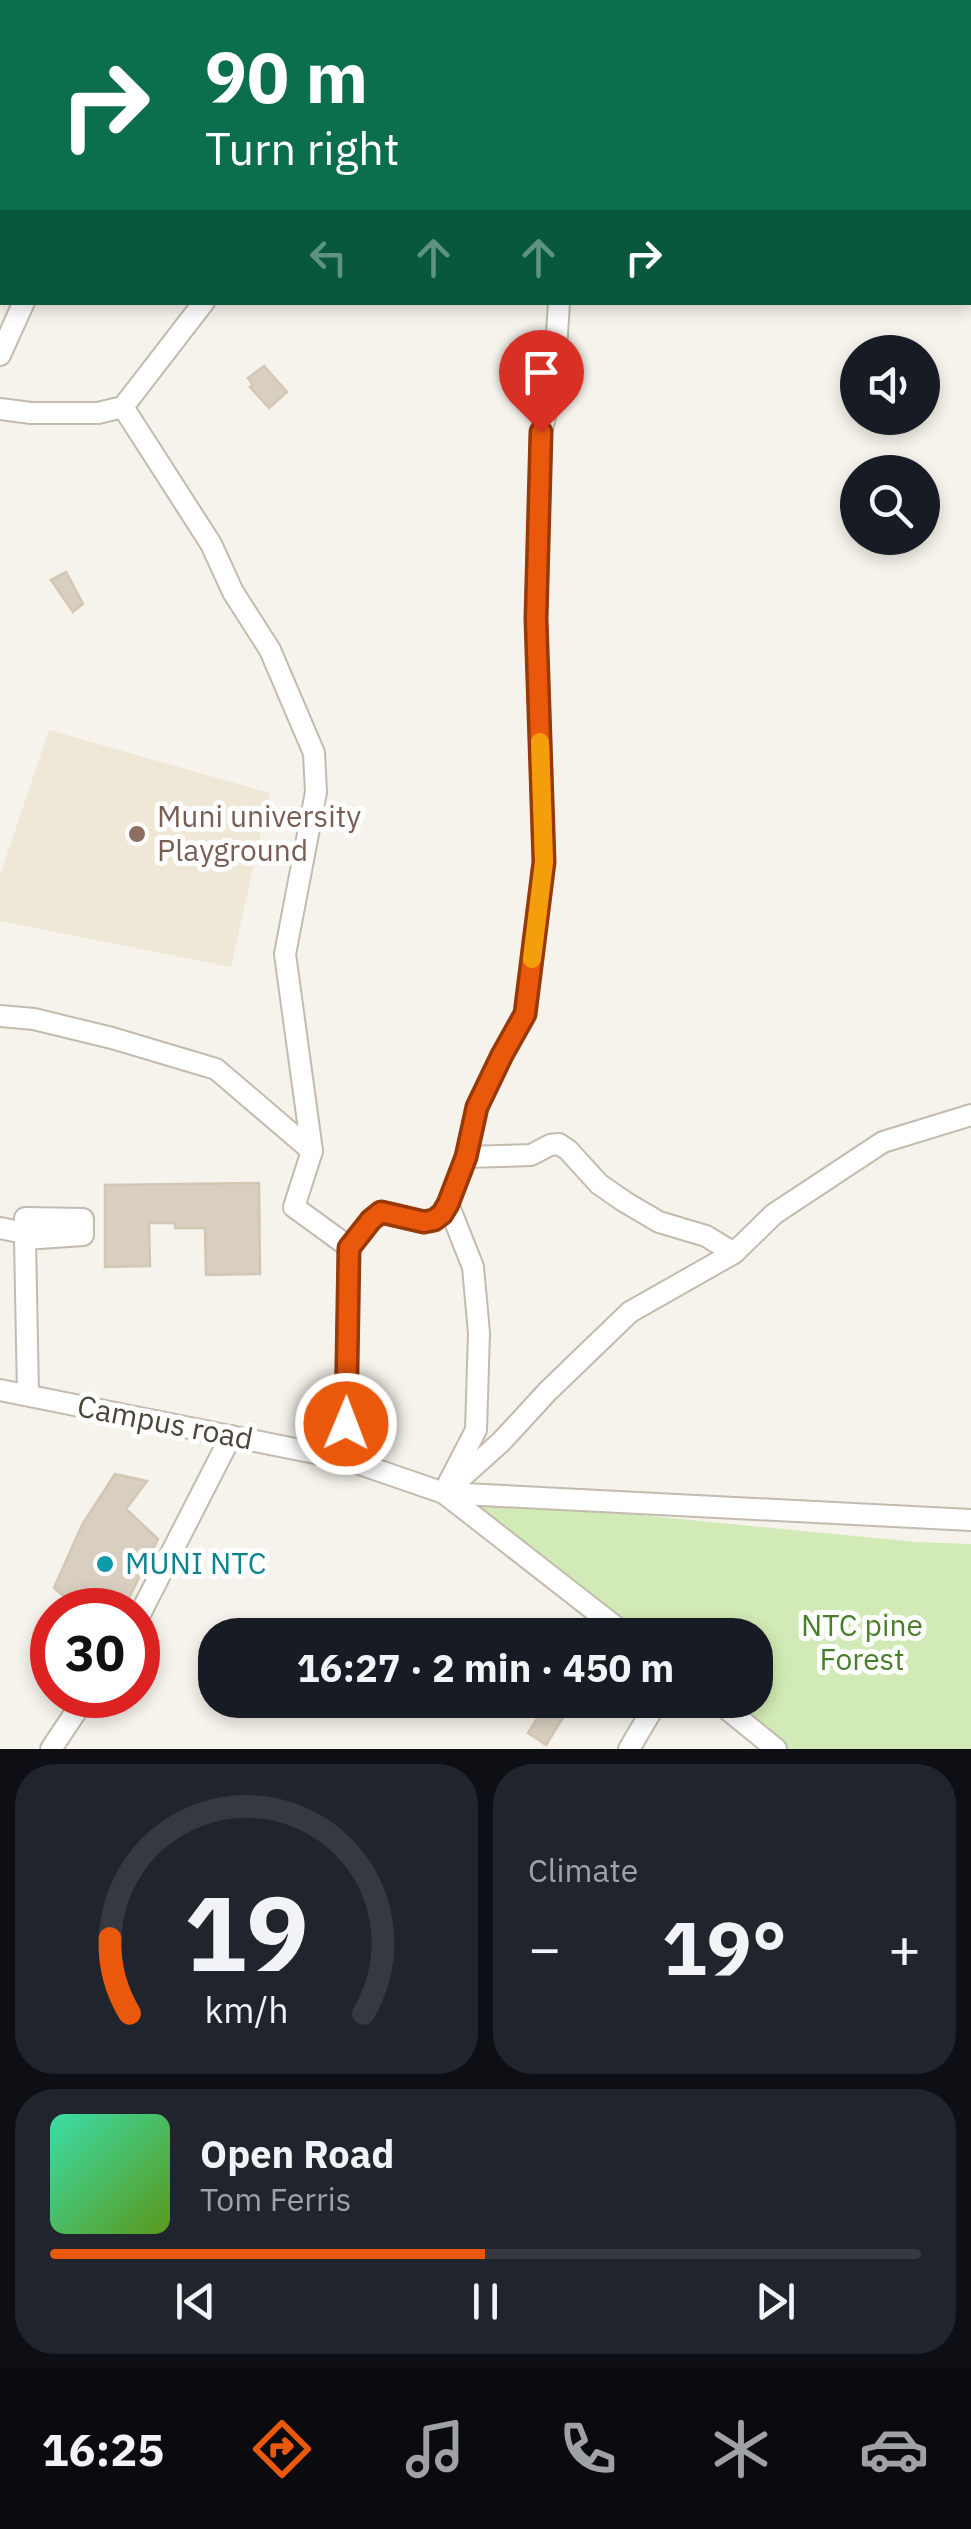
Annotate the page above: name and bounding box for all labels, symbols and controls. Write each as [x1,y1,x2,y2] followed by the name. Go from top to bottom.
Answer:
[205,31,368,122] text: 90 m
[40,40,170,170] icon: right
[205,119,400,177] text: Turn right
[301,230,356,285] icon: left
[406,230,461,285] icon: ahead
[511,230,566,285] icon: ahead
[616,230,671,285] icon: right
[499,330,584,433] pin
[840,335,940,555] map controls
[840,335,940,435] button: sound
[514,345,569,400] icon: arrive
[840,455,940,555] button: search
[157,796,361,869] place label: Muni university Playground
[126,823,148,845] marker: Muni university Playground
[294,1372,398,1476] position arrow
[74,1385,256,1458] street label: Campus road
[125,1543,266,1582] place label: MUNI NTC
[94,1553,116,1575] marker: MUNI NTC
[30,1588,160,1718] speed limit sign: 30
[801,1605,923,1678] park label: NTC pine Forest
[297,1643,674,1692] text: 16:27 · 2 min · 450 m
[528,1849,638,1891] text: Climate
[184,1864,309,2000] text: 19
[662,1898,787,1996] text: 19°
[528,1912,561,1983] text: −
[888,1912,921,1983] text: +
[204,1986,289,2033] text: km/h
[200,2129,394,2178] text: Open Road
[200,2178,351,2220] text: Tom Ferris
[168,2274,223,2329] icon: previous
[458,2274,513,2329] icon: pause
[748,2274,803,2329] icon: next
[247,2414,317,2484] icon: directions
[400,2414,470,2484] icon: music
[553,2414,623,2484] icon: phone
[706,2414,776,2484] icon: climate
[859,2414,929,2484] icon: car
[42,2420,164,2478] text: 16:25

